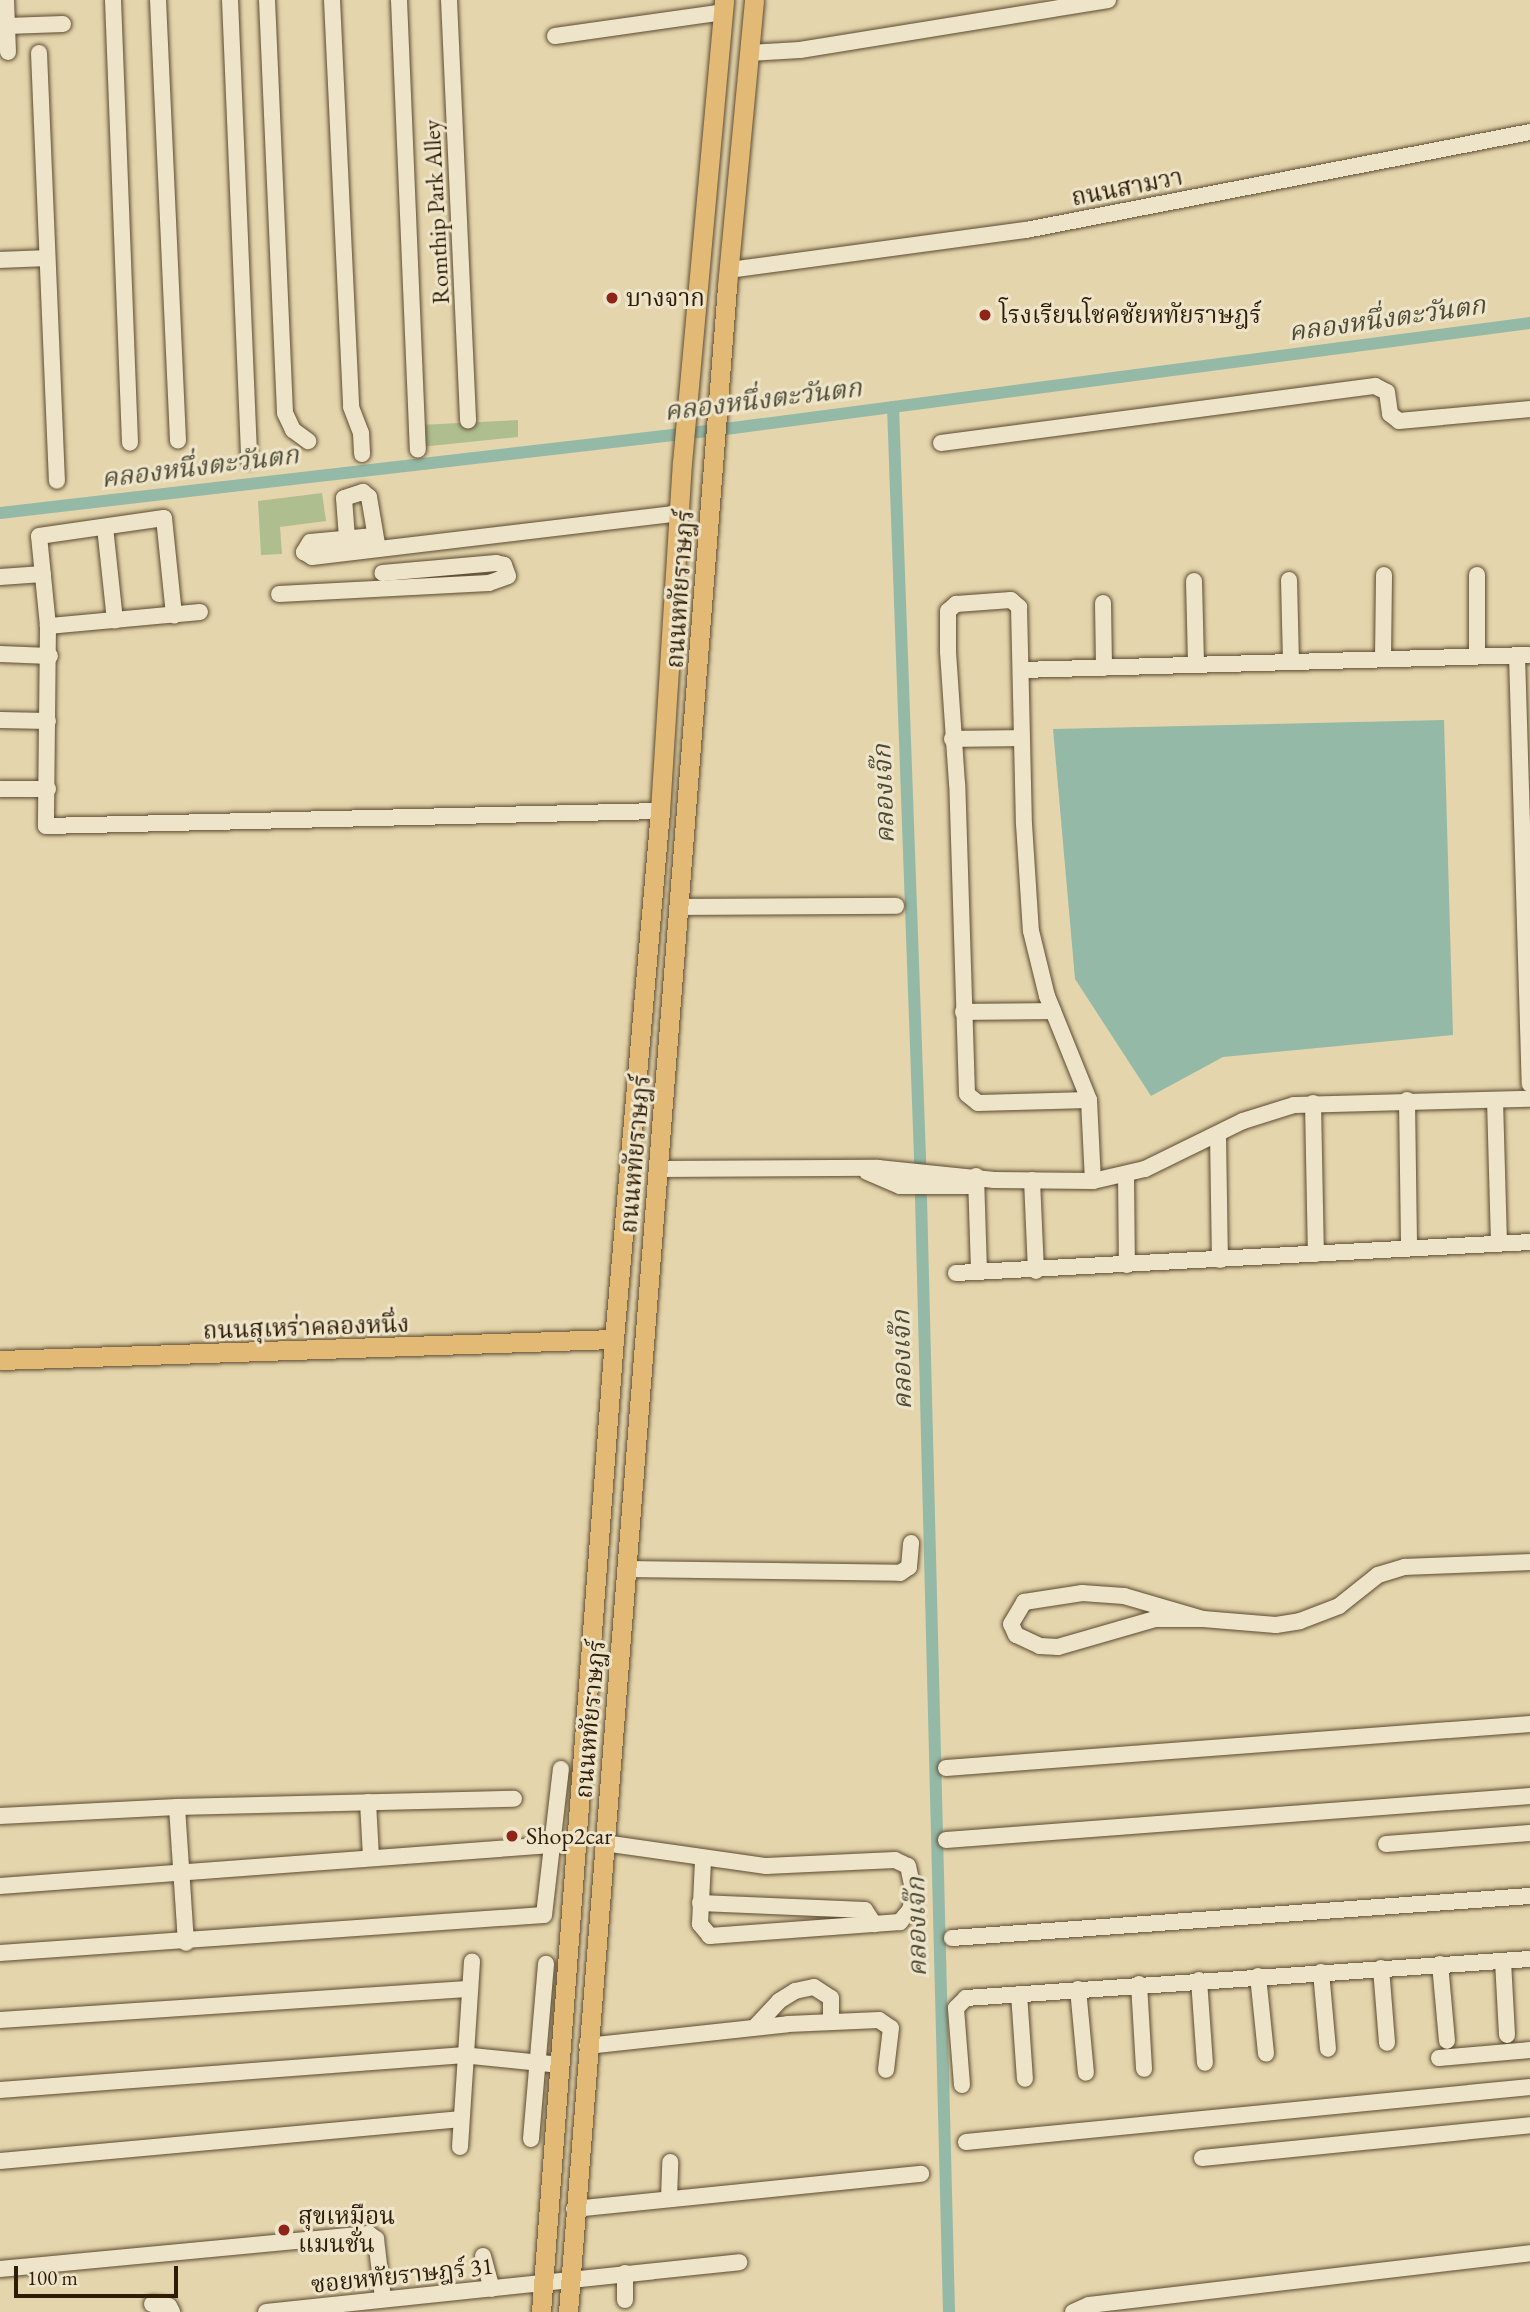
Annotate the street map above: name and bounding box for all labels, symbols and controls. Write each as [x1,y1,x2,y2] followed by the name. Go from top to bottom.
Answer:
[417,119,455,305] street label: Romthip Park Alley
[1069,162,1185,212] street label: ถนนสามวา
[626,284,705,312] place label: บางจาก
[604,290,620,306] marker: บางจาก
[1286,290,1488,348] water label: คลองหนึ่งตะวันตก
[999,301,1261,329] place label: โรงเรียนโชคชัยหทัยราษฎร์
[977,307,993,323] marker: โรงเรียนโชคชัยหทัยราษฎร์
[662,372,864,428] water label: คลองหนึ่งตะวันตก
[99,439,301,495] water label: คลองหนึ่งตะวันตก
[660,509,700,669] street label: ถนนหทัยราษฎร์
[867,744,901,844] water label: คลองเจ๊ก
[614,1074,656,1234] street label: ถนนหทัยราษฎร์
[202,1309,410,1345] street label: ถนนสุเหร่าคลองหนึ่ง
[886,1310,918,1410] water label: คลองเจ๊ก
[569,1639,611,1799] street label: ถนนหทัยราษฎร์
[526,1822,612,1850] place label: Shop2car
[504,1828,520,1844] marker: Shop2car
[901,1877,933,1977] water label: คลองเจ๊ก
[298,2202,395,2258] place label: สุขเหมือน แมนชั่น
[276,2222,292,2238] marker: สุขเหมือน แมนชั่น
[309,2251,495,2299] street label: ซอยหทัยราษฎร์ 31
[18,2252,182,2296] scale bar
[27,2264,78,2291] text: 100 m

